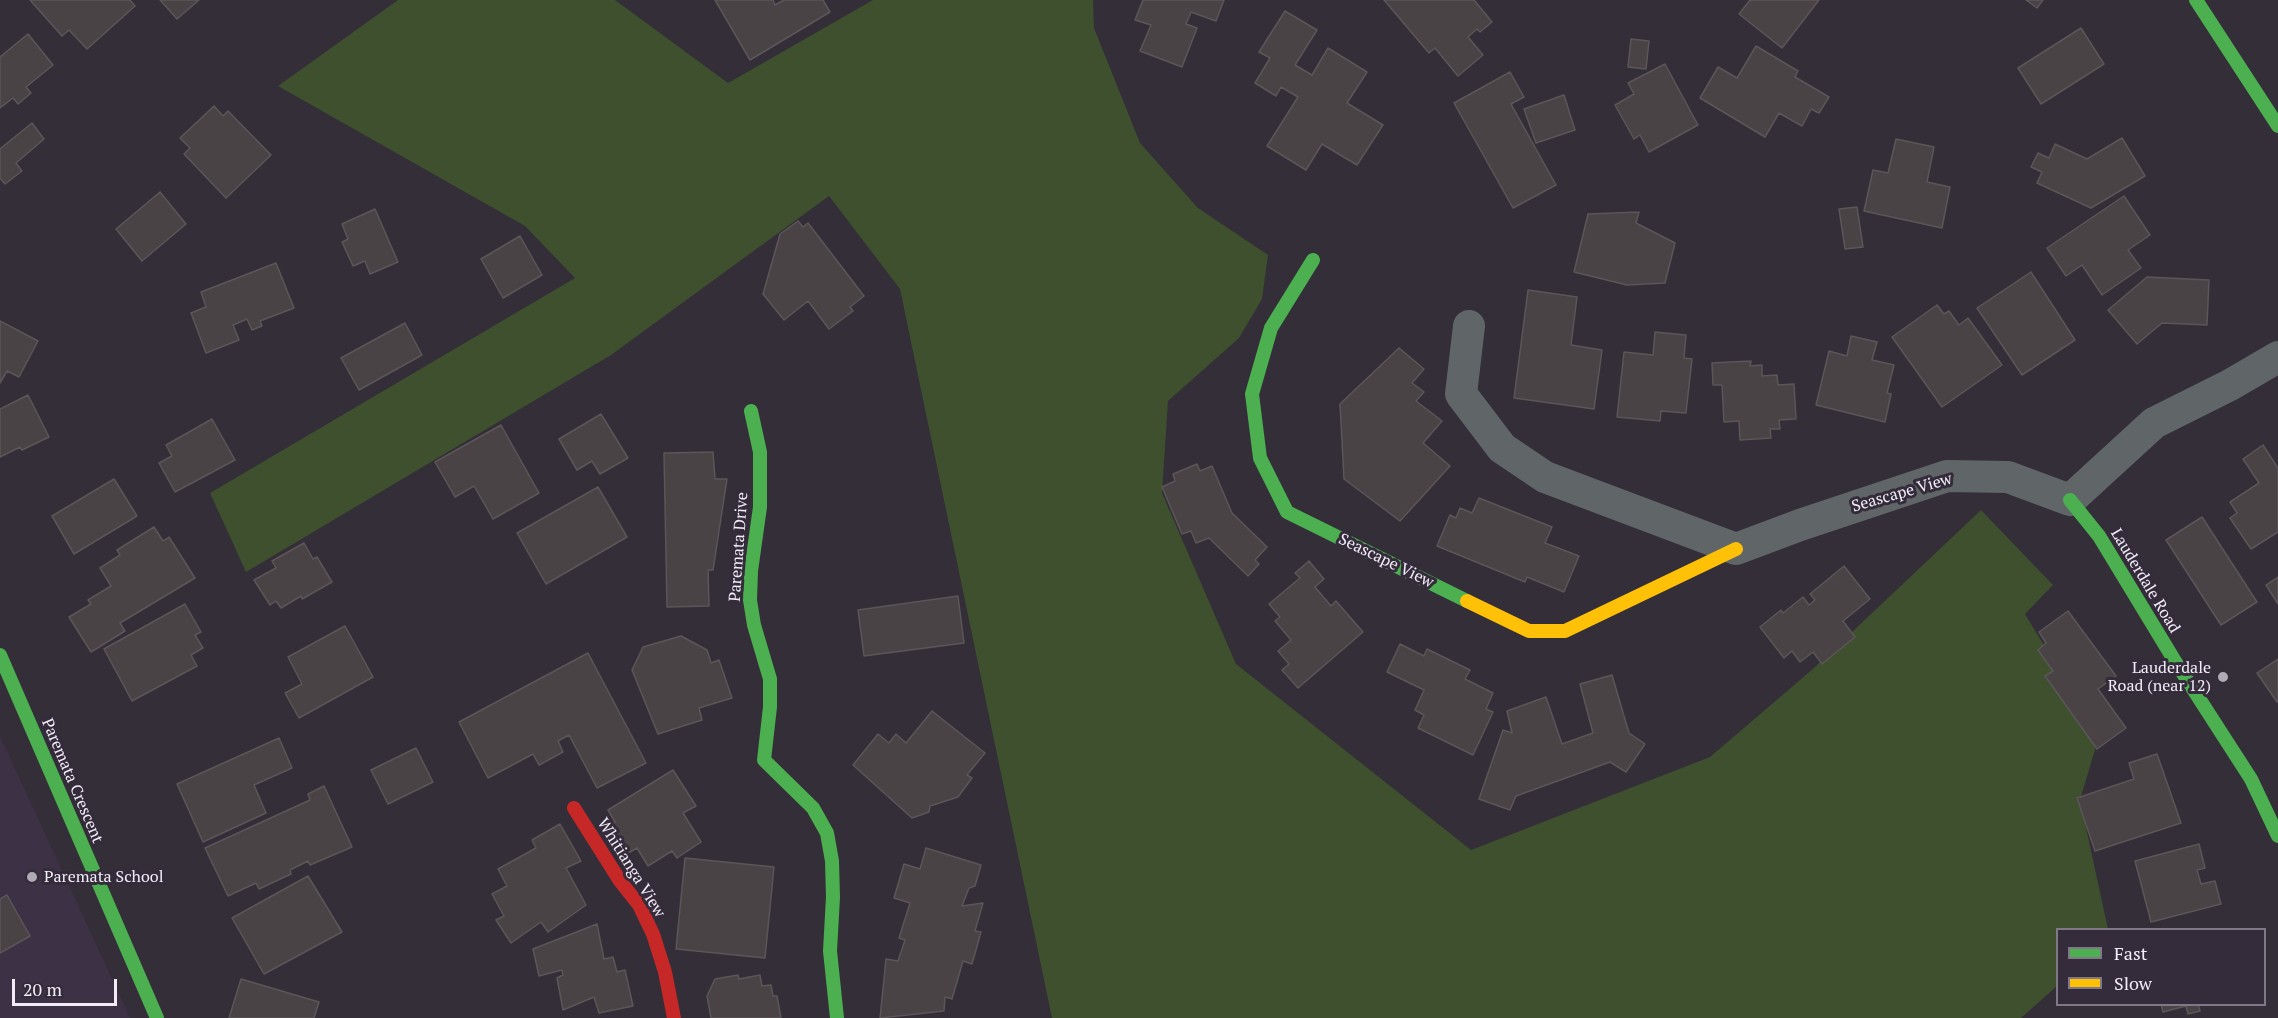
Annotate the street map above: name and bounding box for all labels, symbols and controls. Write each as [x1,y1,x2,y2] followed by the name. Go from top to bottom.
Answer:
[1850,469,1954,517] street label: Seascape View
[726,492,752,602] street label: Paremata Drive
[2106,525,2184,637] street label: Lauderdale Road
[1335,530,1437,592] street label: Seascape View
[2108,658,2211,696] place label: Lauderdale Road (near 12)
[2216,670,2230,684] marker: Lauderdale Road (near 12)
[37,716,107,846] street label: Paremata Crescent
[593,815,669,921] street label: Whitianga View
[44,867,164,887] place label: Paremata School
[25,870,39,884] marker: Paremata School
[2056,928,2266,1006] legend
[2114,941,2147,965] text: Fast
[15,967,120,1005] scale bar
[2114,971,2152,995] text: Slow
[23,977,62,1001] text: 20 m

